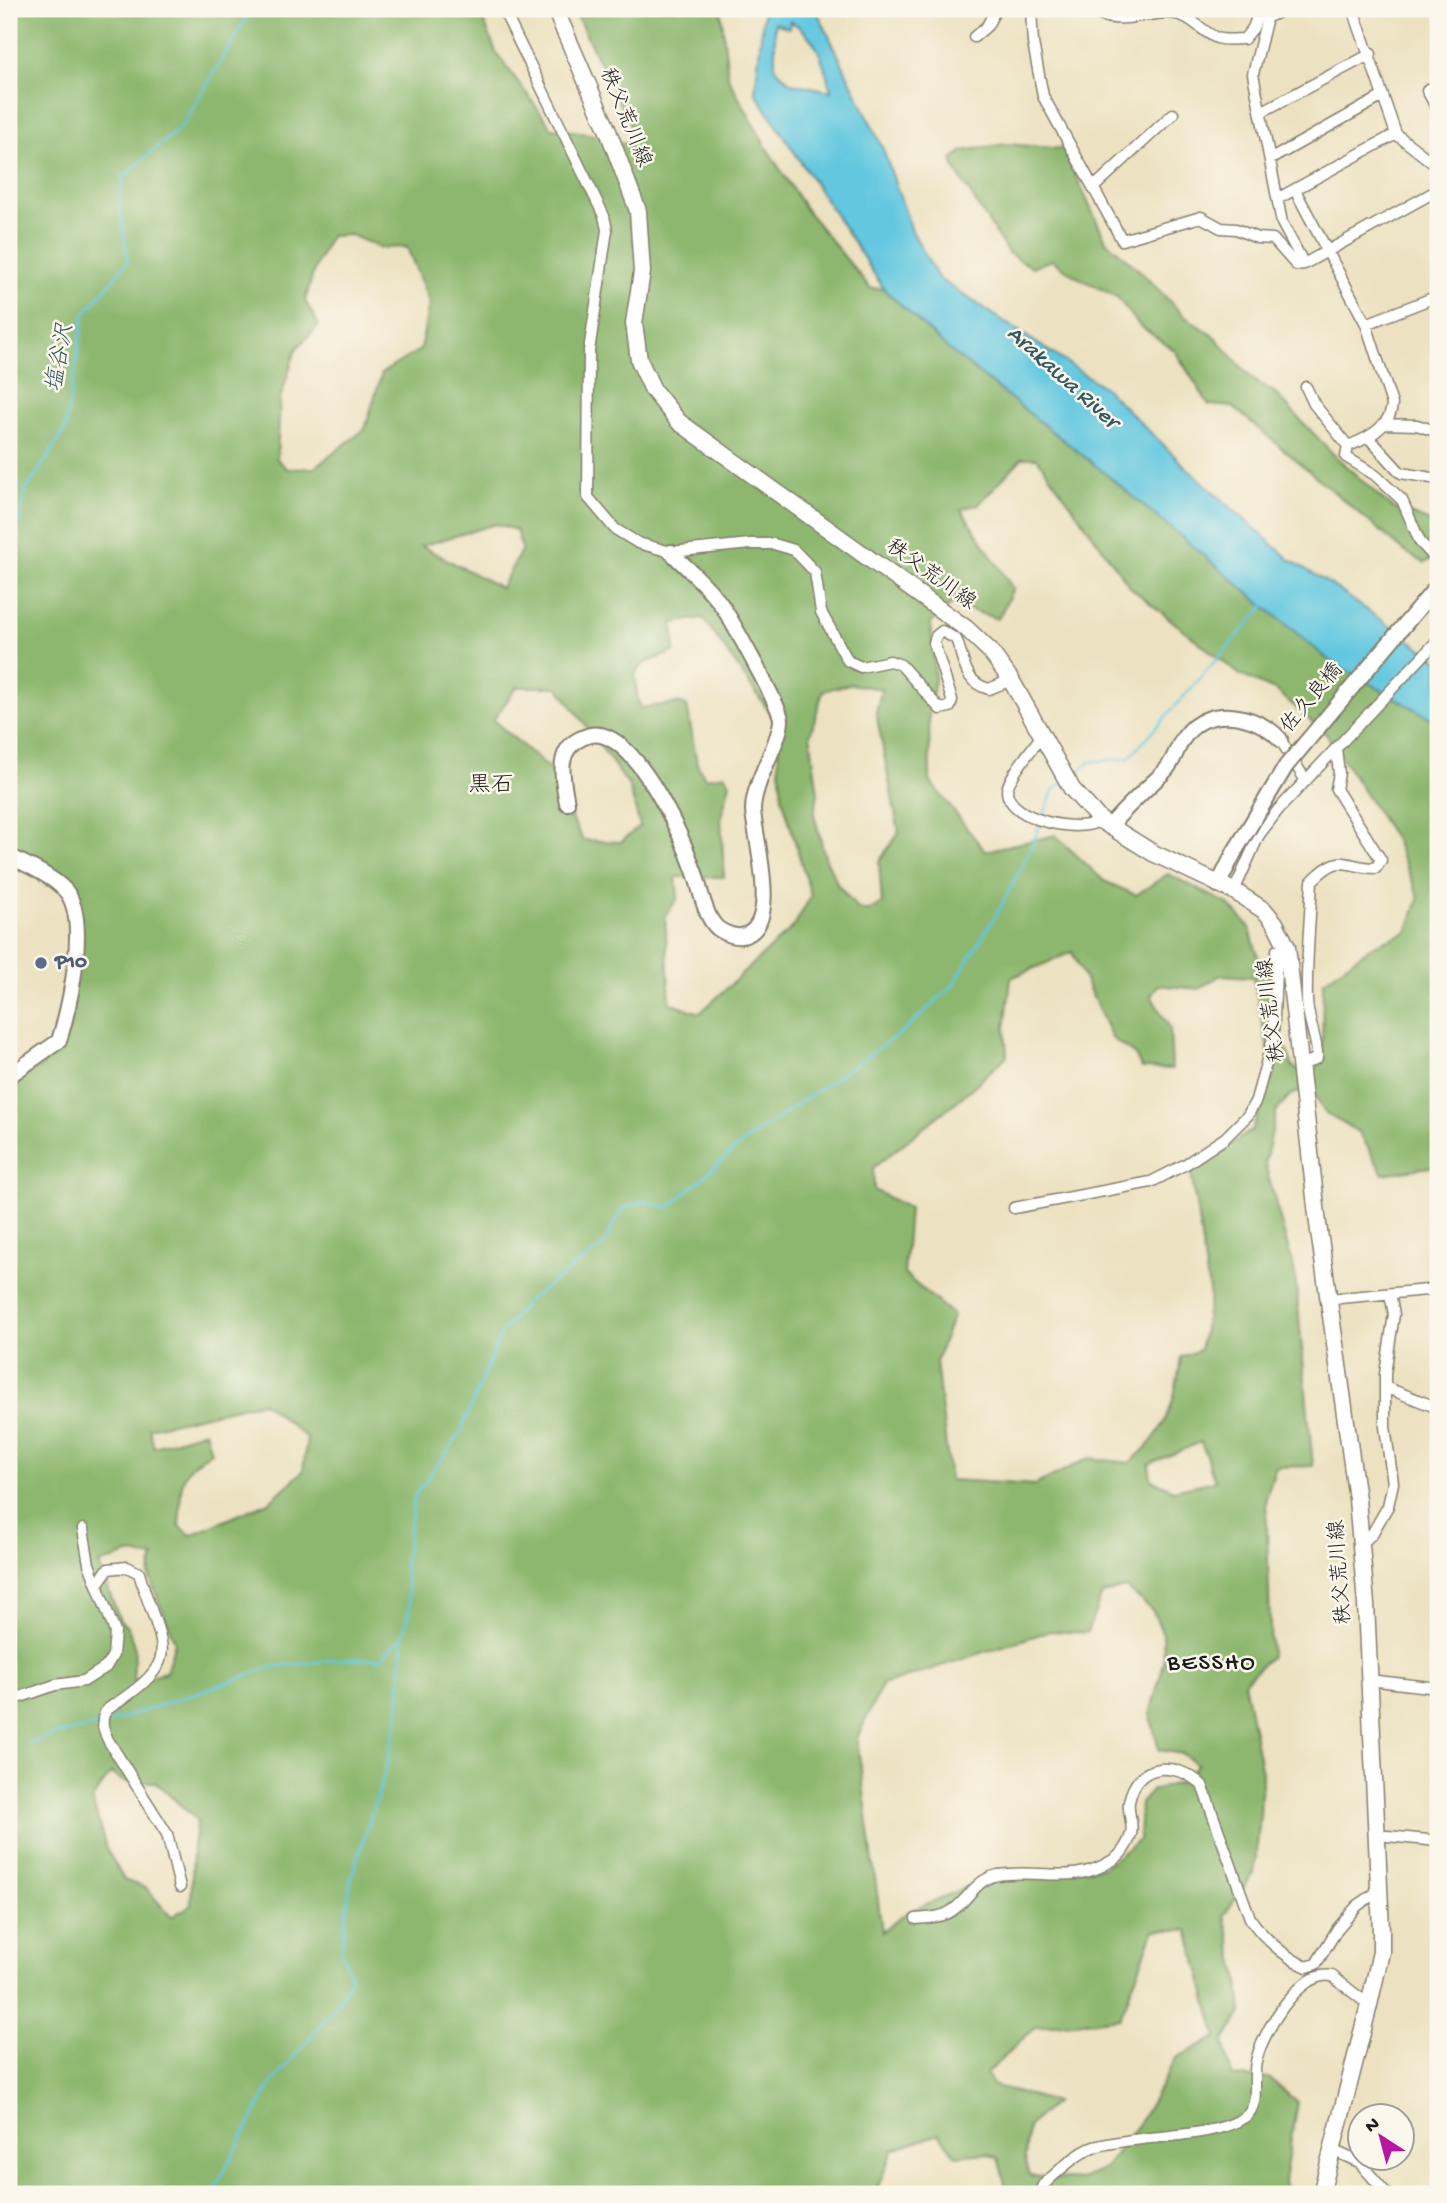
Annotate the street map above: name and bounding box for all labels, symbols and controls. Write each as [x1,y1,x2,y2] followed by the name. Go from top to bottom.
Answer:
[593,64,656,171] street label: 秩父荒川線
[41,321,80,394] water label: 塩谷沢
[1001,321,1127,438] water label: Arakawa River
[880,534,980,617] street label: 秩父荒川線
[1275,658,1350,739] street label: 佐久良橋
[468,773,514,800] district label: 黒石
[54,951,87,976] place label: P10
[33,955,49,971] marker: P10
[1253,956,1292,1064] street label: 秩父荒川線
[1325,1519,1358,1625] street label: 秩父荒川線
[1166,1650,1257,1679] district label: BESSHO
[1346,2102,1416,2172] north arrow
[1361,2113,1385,2139] text: N

